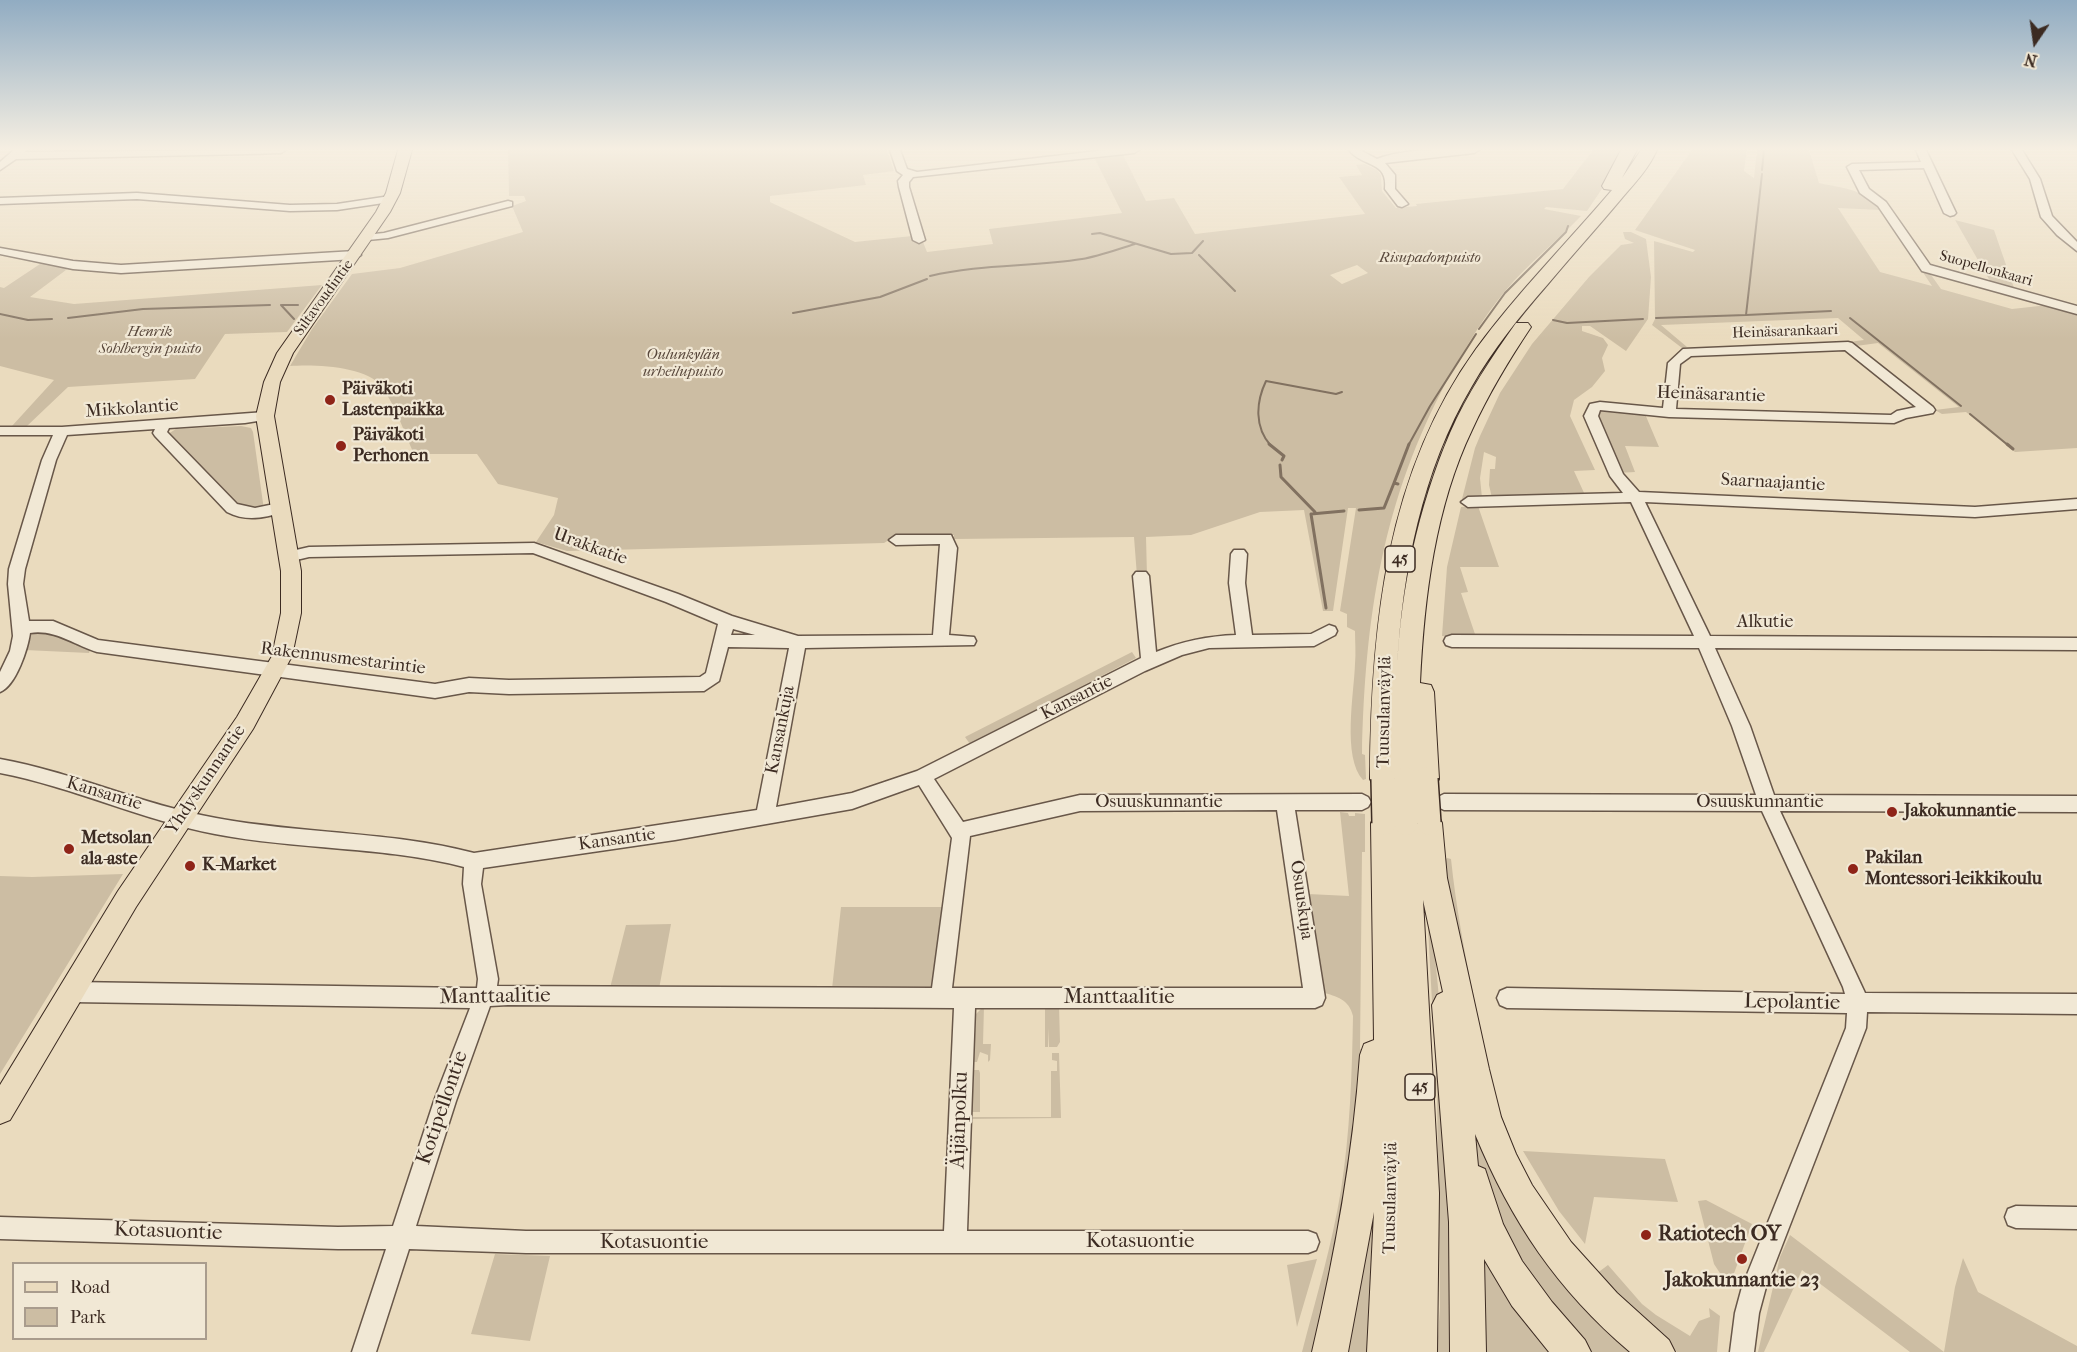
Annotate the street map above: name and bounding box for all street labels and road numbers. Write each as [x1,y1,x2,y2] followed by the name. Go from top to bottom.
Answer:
[1937,247,2035,291] street label: Suopellonkaari
[290,256,358,340] street label: Siltavoudintie
[1732,321,1838,343] street label: Heinäsarankaari
[1656,382,1766,408] street label: Heinäsarantie
[85,395,179,423] street label: Mikkolantie
[1720,469,1826,497] street label: Saarnaajantie
[550,524,630,570] street label: Urakkatie
[1385,546,1415,572] road number: 45
[1737,612,1793,634] street label: Alkutie
[259,638,427,680] street label: Rakennusmestarintie
[1373,656,1397,768] street label: Tuusulanväylä
[1037,671,1117,725] street label: Kansantie
[762,684,800,776] street label: Kansankuja
[161,721,251,839] street label: Yhdyskunnantie
[64,772,144,816] street label: Kansantie
[1095,792,1223,814] street label: Osuuskunnantie
[1696,792,1824,814] street label: Osuuskunnantie
[577,824,657,856] street label: Kansantie
[1285,859,1317,941] street label: Osuuskuja
[439,983,551,1011] street label: Manttaalitie
[1063,985,1175,1011] street label: Manttaalitie
[1744,990,1840,1016] street label: Lepolantie
[412,1048,474,1168] street label: Kotipellontie
[946,1071,974,1169] street label: Äijänpolku
[1405,1074,1435,1100] road number: 45
[1379,1142,1403,1254] street label: Tuusulanväylä
[113,1218,223,1246] street label: Kotasuontie
[1086,1229,1194,1255] street label: Kotasuontie
[600,1230,708,1256] street label: Kotasuontie

